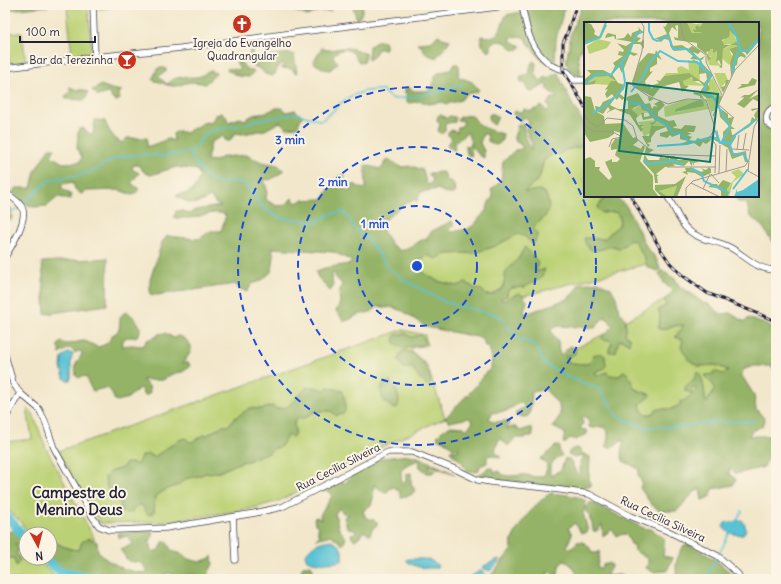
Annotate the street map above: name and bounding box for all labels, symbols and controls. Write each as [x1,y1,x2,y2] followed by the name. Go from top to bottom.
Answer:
[231,13,253,35] church icon: Igreja do Evangelho Quadrangular
[20,18,95,44] scale bar
[584,22,759,197] inset map
[26,24,60,39] text: 100 m
[193,36,291,63] place label: Igreja do Evangelho Quadrangular
[116,49,138,71] bar icon: Bar da Terezinha
[29,53,113,67] place label: Bar da Terezinha
[275,132,305,147] text: 3 min
[318,174,348,189] text: 2 min
[361,216,389,231] text: 1 min
[410,259,424,273] centre of rings
[294,440,382,494] street label: Rua Cecília Silveira
[32,483,127,519] district label: Campestre do Menino Deus
[618,493,708,545] street label: Rua Cecília Silveira
[18,526,58,566] north arrow
[35,549,44,563] text: N

